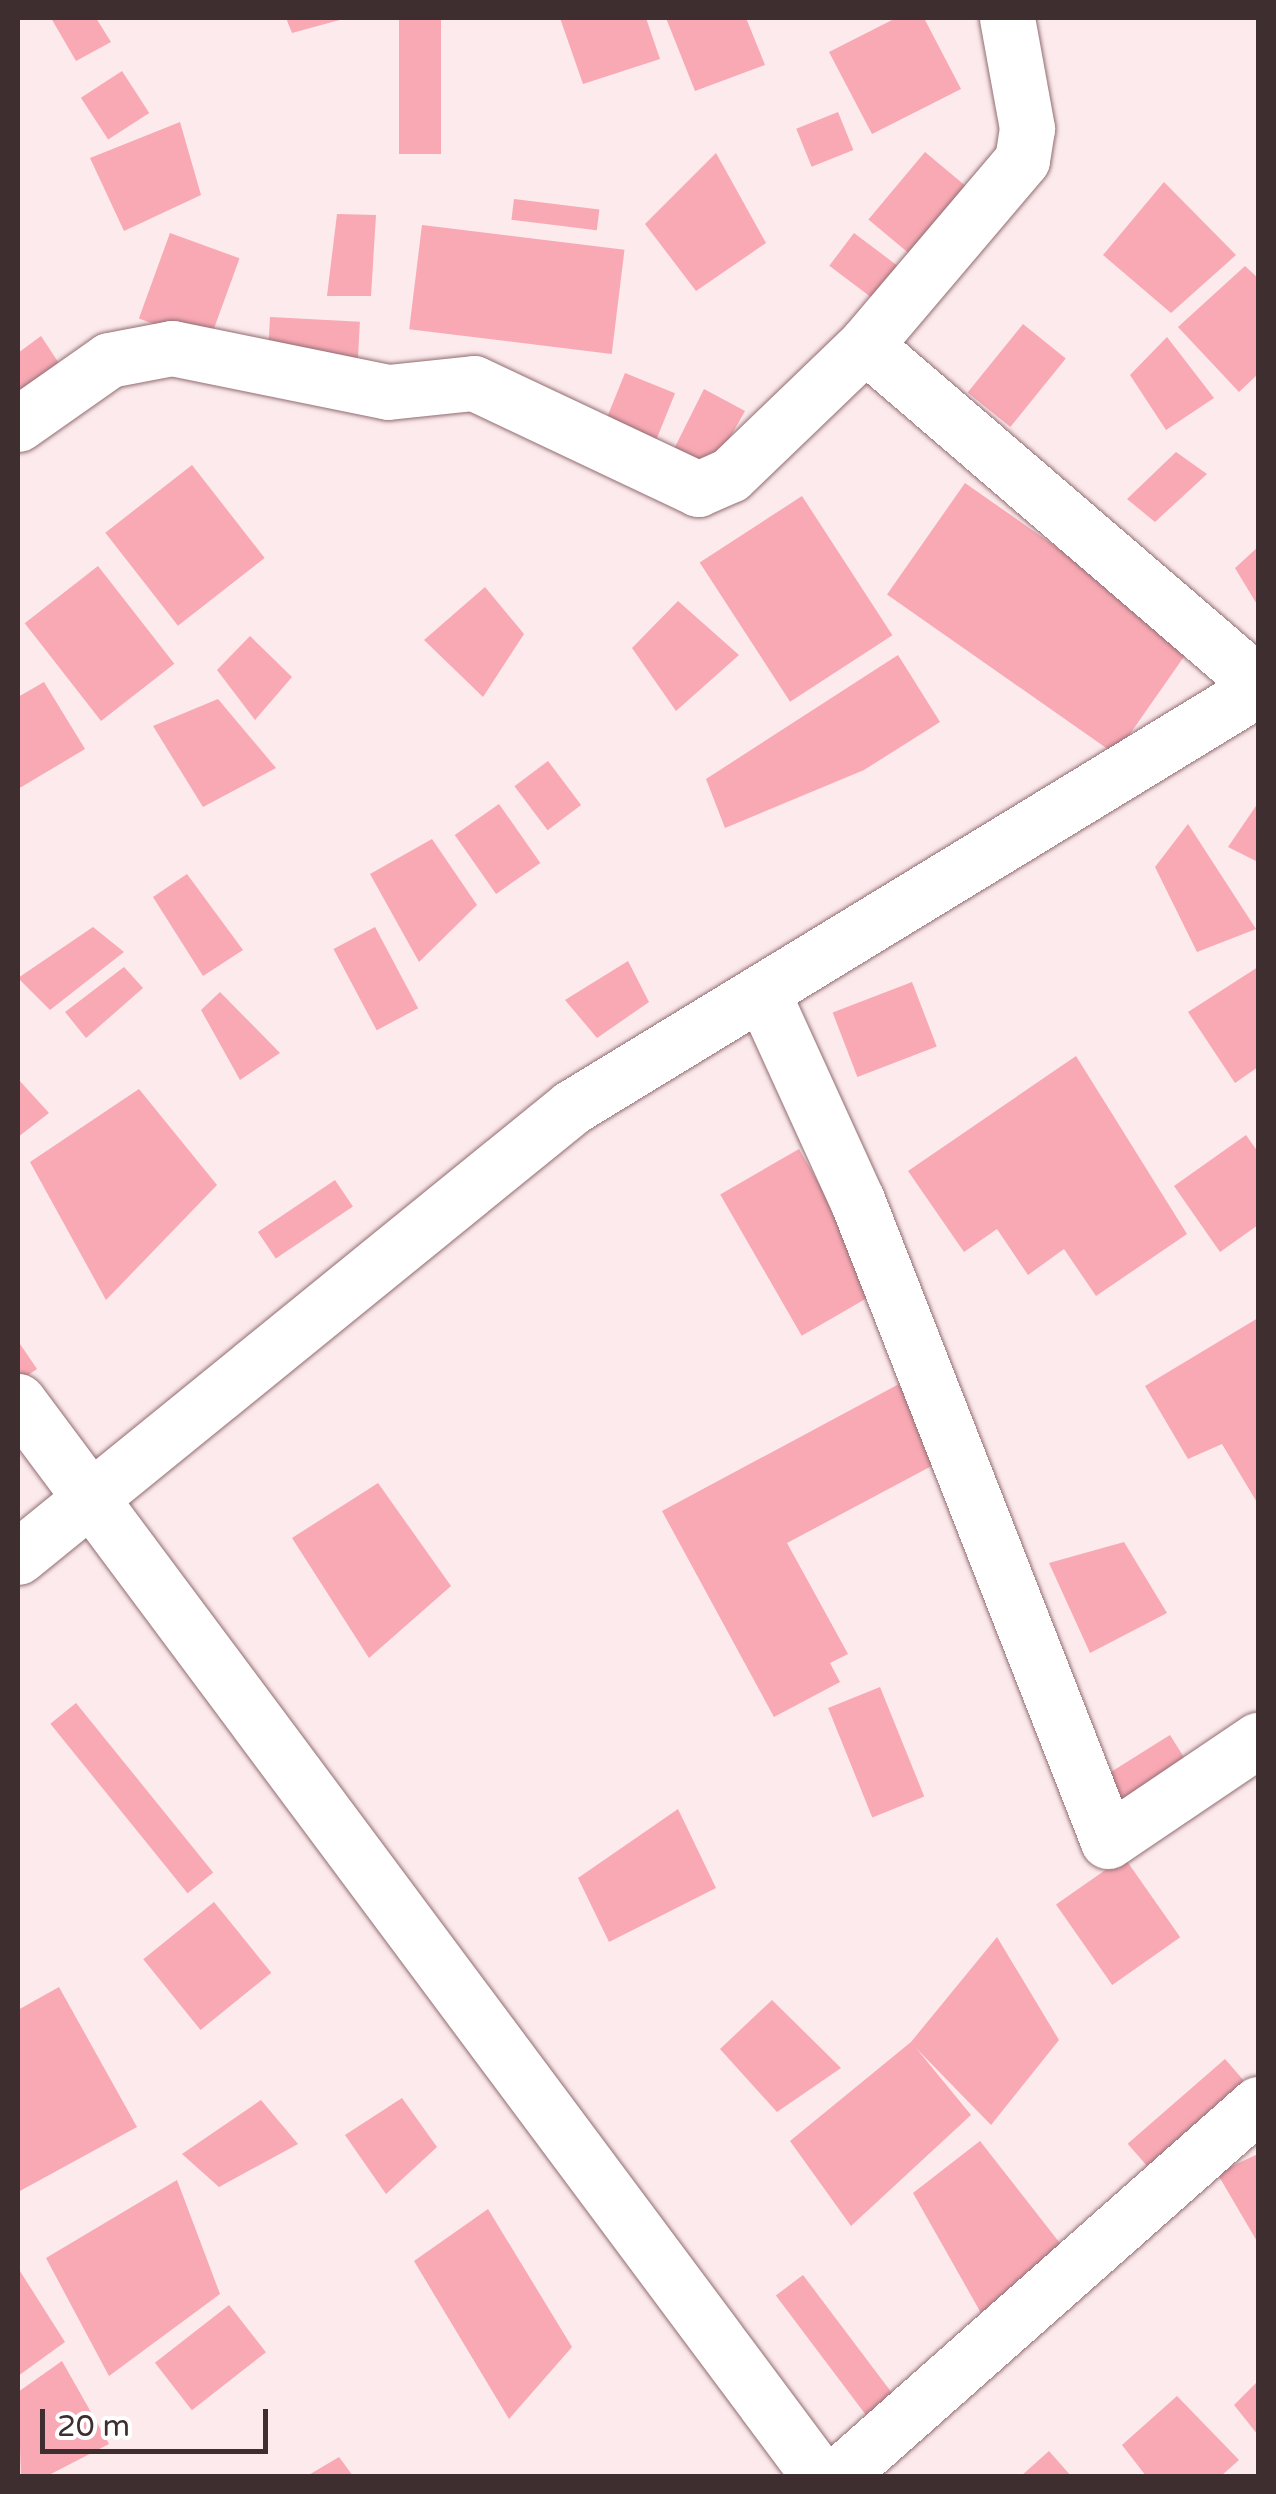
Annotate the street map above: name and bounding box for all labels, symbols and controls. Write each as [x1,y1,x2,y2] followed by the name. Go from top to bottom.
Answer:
[45,2389,272,2451] scale bar
[57,2408,130,2445] text: 20 m

